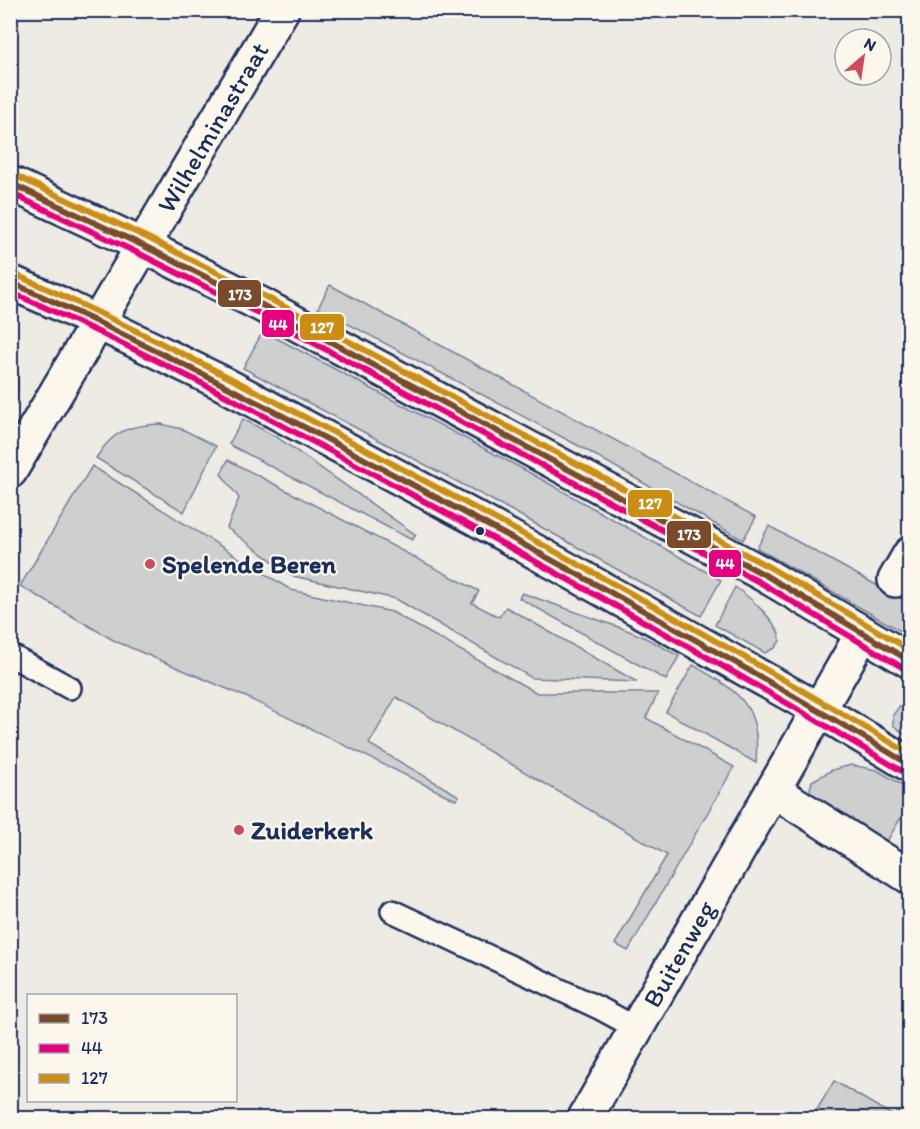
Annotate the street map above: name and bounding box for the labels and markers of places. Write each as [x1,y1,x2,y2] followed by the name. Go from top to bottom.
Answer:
[474,525,486,537] unlabelled marker
[162,548,336,580] place label: Spelende Beren
[143,557,157,571] marker: Spelende Beren
[251,814,374,846] place label: Zuiderkerk
[232,823,246,837] marker: Zuiderkerk

